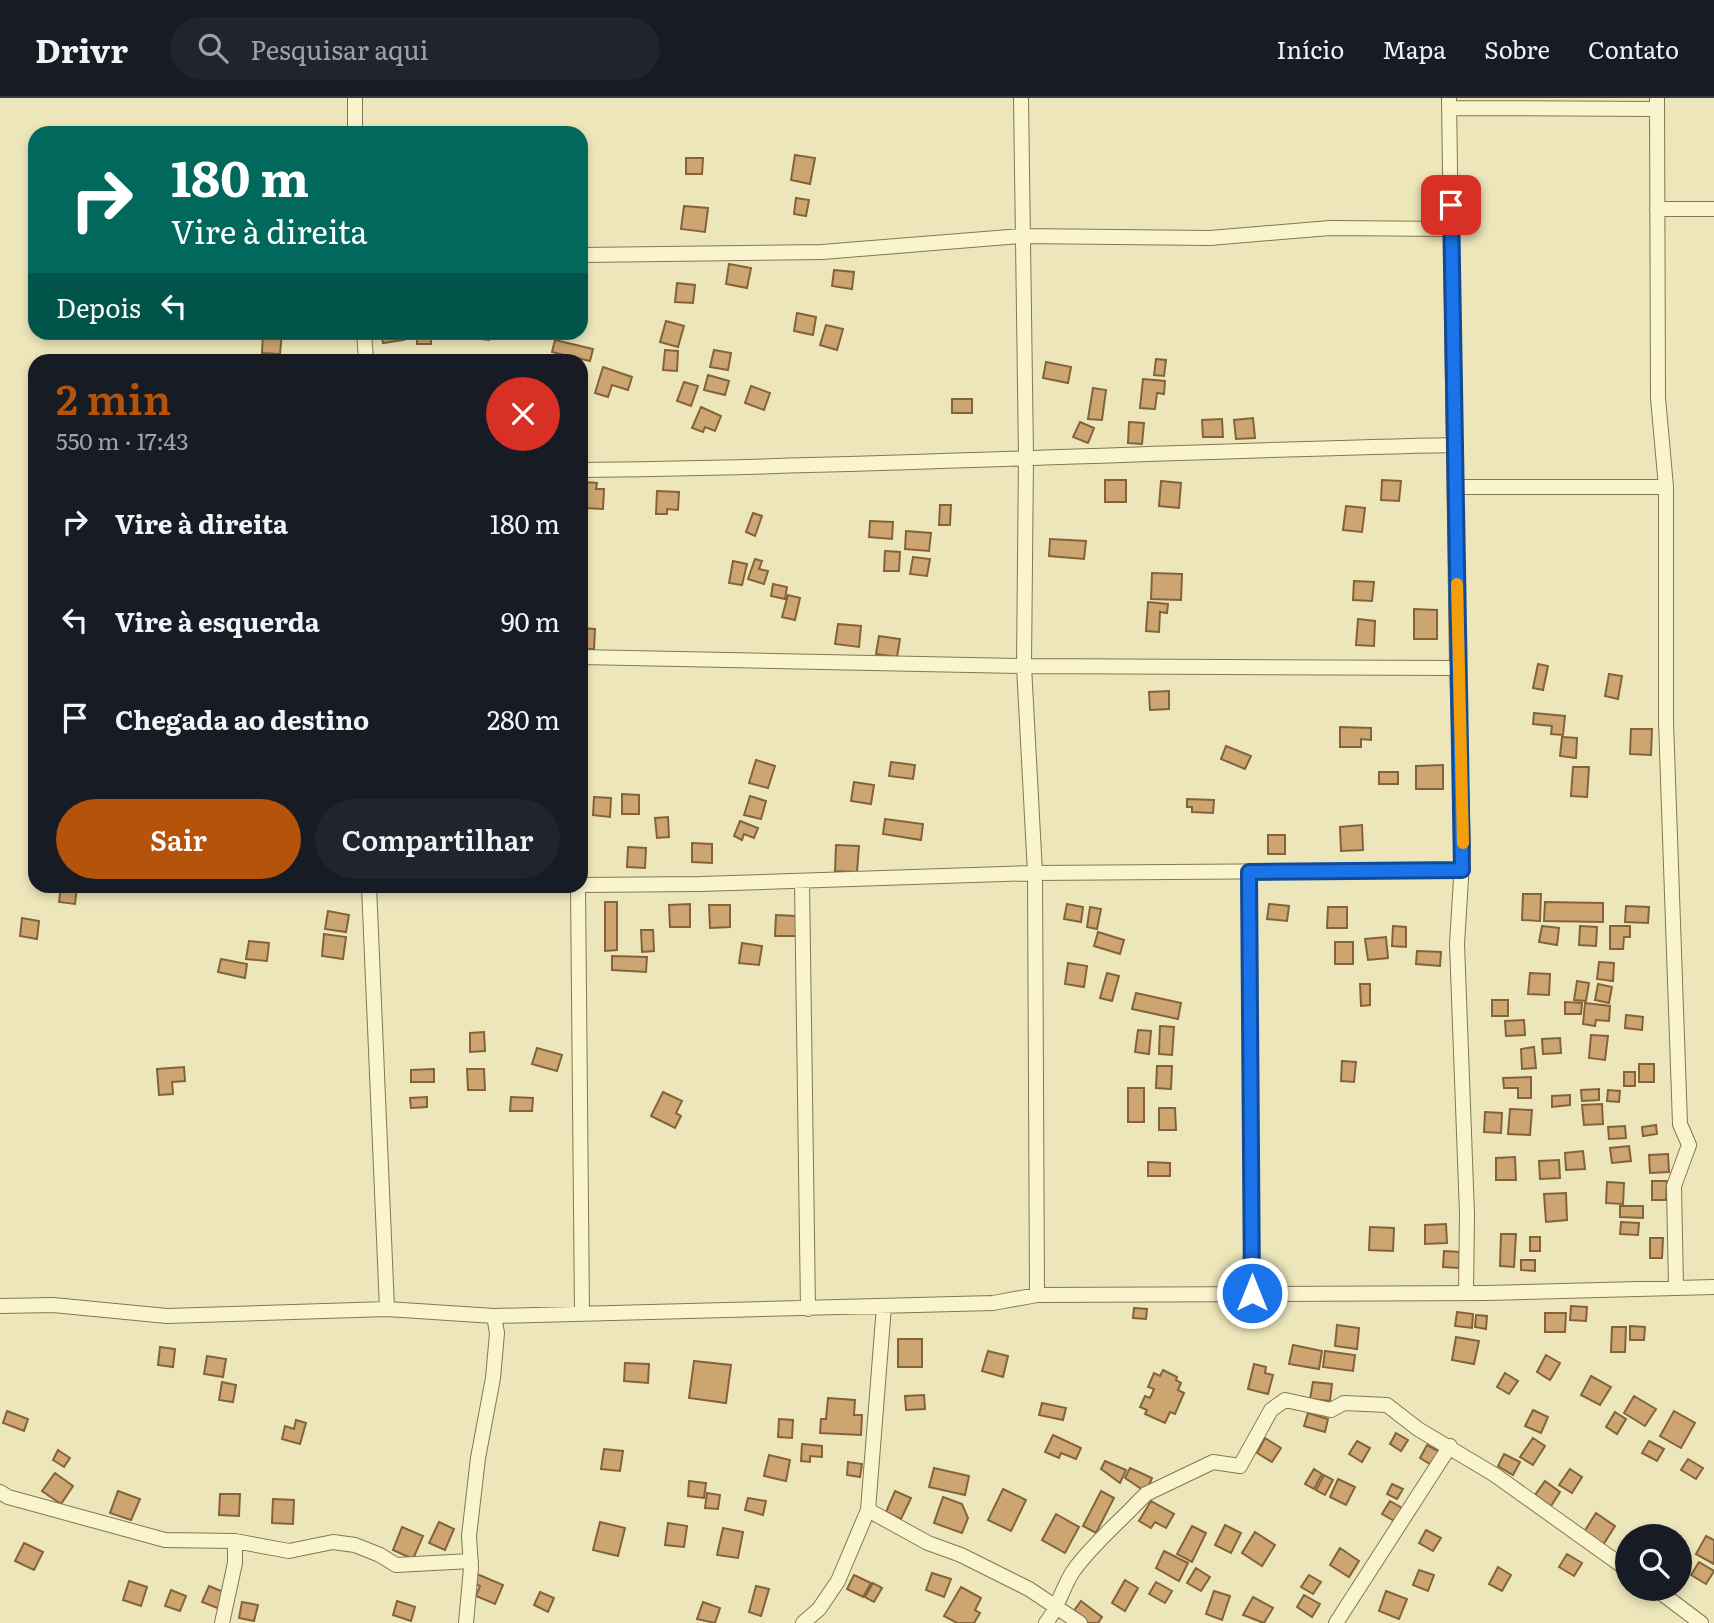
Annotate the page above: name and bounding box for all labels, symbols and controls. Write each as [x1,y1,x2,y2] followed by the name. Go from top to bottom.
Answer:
[170,17,660,80] search box
[35,24,128,73] text: Drivr
[194,29,232,67] icon: search
[250,29,429,68] text: Pesquisar aqui
[1277,31,1344,66] text: Início
[1382,31,1446,66] text: Mapa
[1484,31,1550,66] text: Sobre
[1588,31,1679,66] text: Contato
[171,139,309,212] text: 180 m
[56,154,147,245] icon: right
[1421,175,1481,235] pin
[1432,186,1470,224] icon: arrive
[171,206,368,254] text: Vire à direita
[56,287,141,326] text: Depois
[155,287,193,325] icon: left
[56,366,171,428] text: 2 min
[486,377,560,451] button: close
[56,423,189,457] text: 550 m · 17:43
[56,503,94,541] icon: right
[115,503,288,542] text: Vire à direita
[490,503,560,542] text: 180 m
[56,601,94,639] icon: left
[115,601,320,640] text: Vire à esquerda
[501,601,560,640] text: 90 m
[56,699,94,737] icon: arrive
[115,699,369,738] text: Chegada ao destino
[487,699,560,738] text: 280 m
[56,799,301,879] button: Sair
[315,799,560,879] button: Compartilhar
[1215,1256,1289,1330] position arrow
[1615,1524,1692,1601] map controls
[1615,1524,1692,1601] button: search

